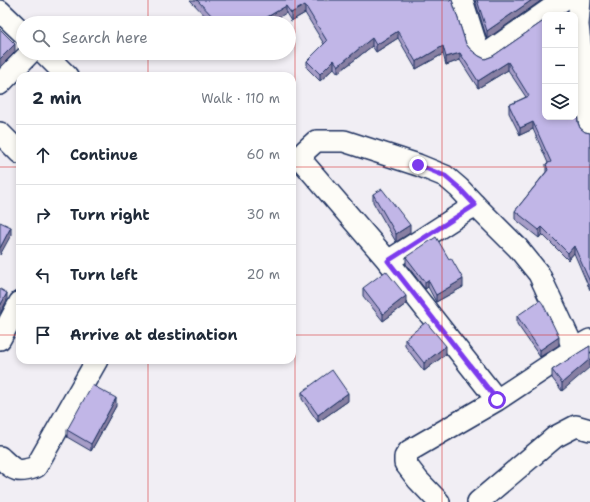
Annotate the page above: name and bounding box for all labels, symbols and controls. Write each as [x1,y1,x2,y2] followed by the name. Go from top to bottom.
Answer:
[542,12,578,120] map controls
[542,12,578,48] button: +
[16,16,296,60] search box
[30,27,52,49] icon: search
[62,28,148,48] text: Search here
[542,48,578,84] button: −
[542,84,578,120] button: layers
[32,87,82,109] text: 2 min
[201,90,280,107] text: Walk · 110 m
[32,144,54,166] icon: ahead
[70,145,138,165] text: Continue
[247,146,280,163] text: 60 m
[409,156,427,174] route end
[32,204,54,226] icon: right
[70,205,150,225] text: Turn right
[246,206,280,223] text: 30 m
[32,264,54,286] icon: left
[70,265,138,285] text: Turn left
[247,266,280,283] text: 20 m
[32,324,54,346] icon: arrive
[70,325,238,345] text: Arrive at destination
[488,391,506,409] route start

